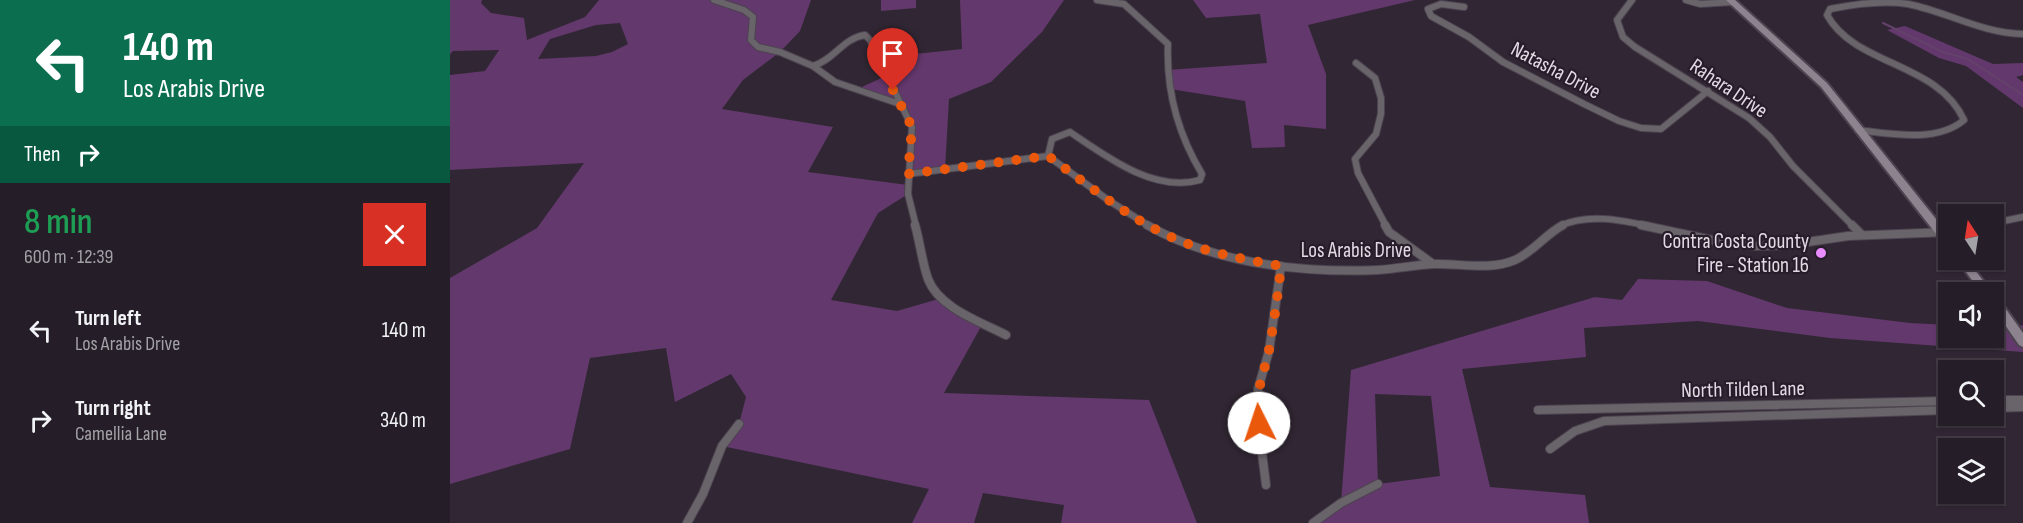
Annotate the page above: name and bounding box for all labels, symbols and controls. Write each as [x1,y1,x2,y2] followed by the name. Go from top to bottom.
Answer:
[123,22,214,73] text: 140 m
[24,24,102,102] icon: left
[867,28,918,90] pin
[1507,36,1605,104] street label: Natasha Drive
[876,37,909,70] icon: arrive
[1685,53,1772,123] street label: Rahara Drive
[123,73,265,105] text: Los Arabis Drive
[72,138,105,171] icon: right
[24,141,60,168] text: Then
[24,201,93,244] text: 8 min
[363,203,426,266] button: close
[1938,204,2004,270] north arrow
[1938,204,2004,504] map controls
[1662,229,1809,278] place label: Contra Costa County Fire - Station 16
[1301,238,1411,263] street label: Los Arabis Drive
[24,245,113,269] text: 600 m · 12:39
[1814,246,1828,260] marker: Contra Costa County Fire - Station 16
[1938,282,2004,348] button: sound
[75,305,141,332] text: Turn left
[24,314,57,347] icon: left
[382,317,426,344] text: 140 m
[75,332,180,356] text: Los Arabis Drive
[1938,360,2004,426] button: search
[1681,376,1805,403] street label: North Tilden Lane
[1227,391,1291,455] position arrow
[75,395,151,422] text: Turn right
[24,404,57,437] icon: right
[380,407,426,434] text: 340 m
[75,422,167,446] text: Camellia Lane
[1938,438,2004,504] button: layers

